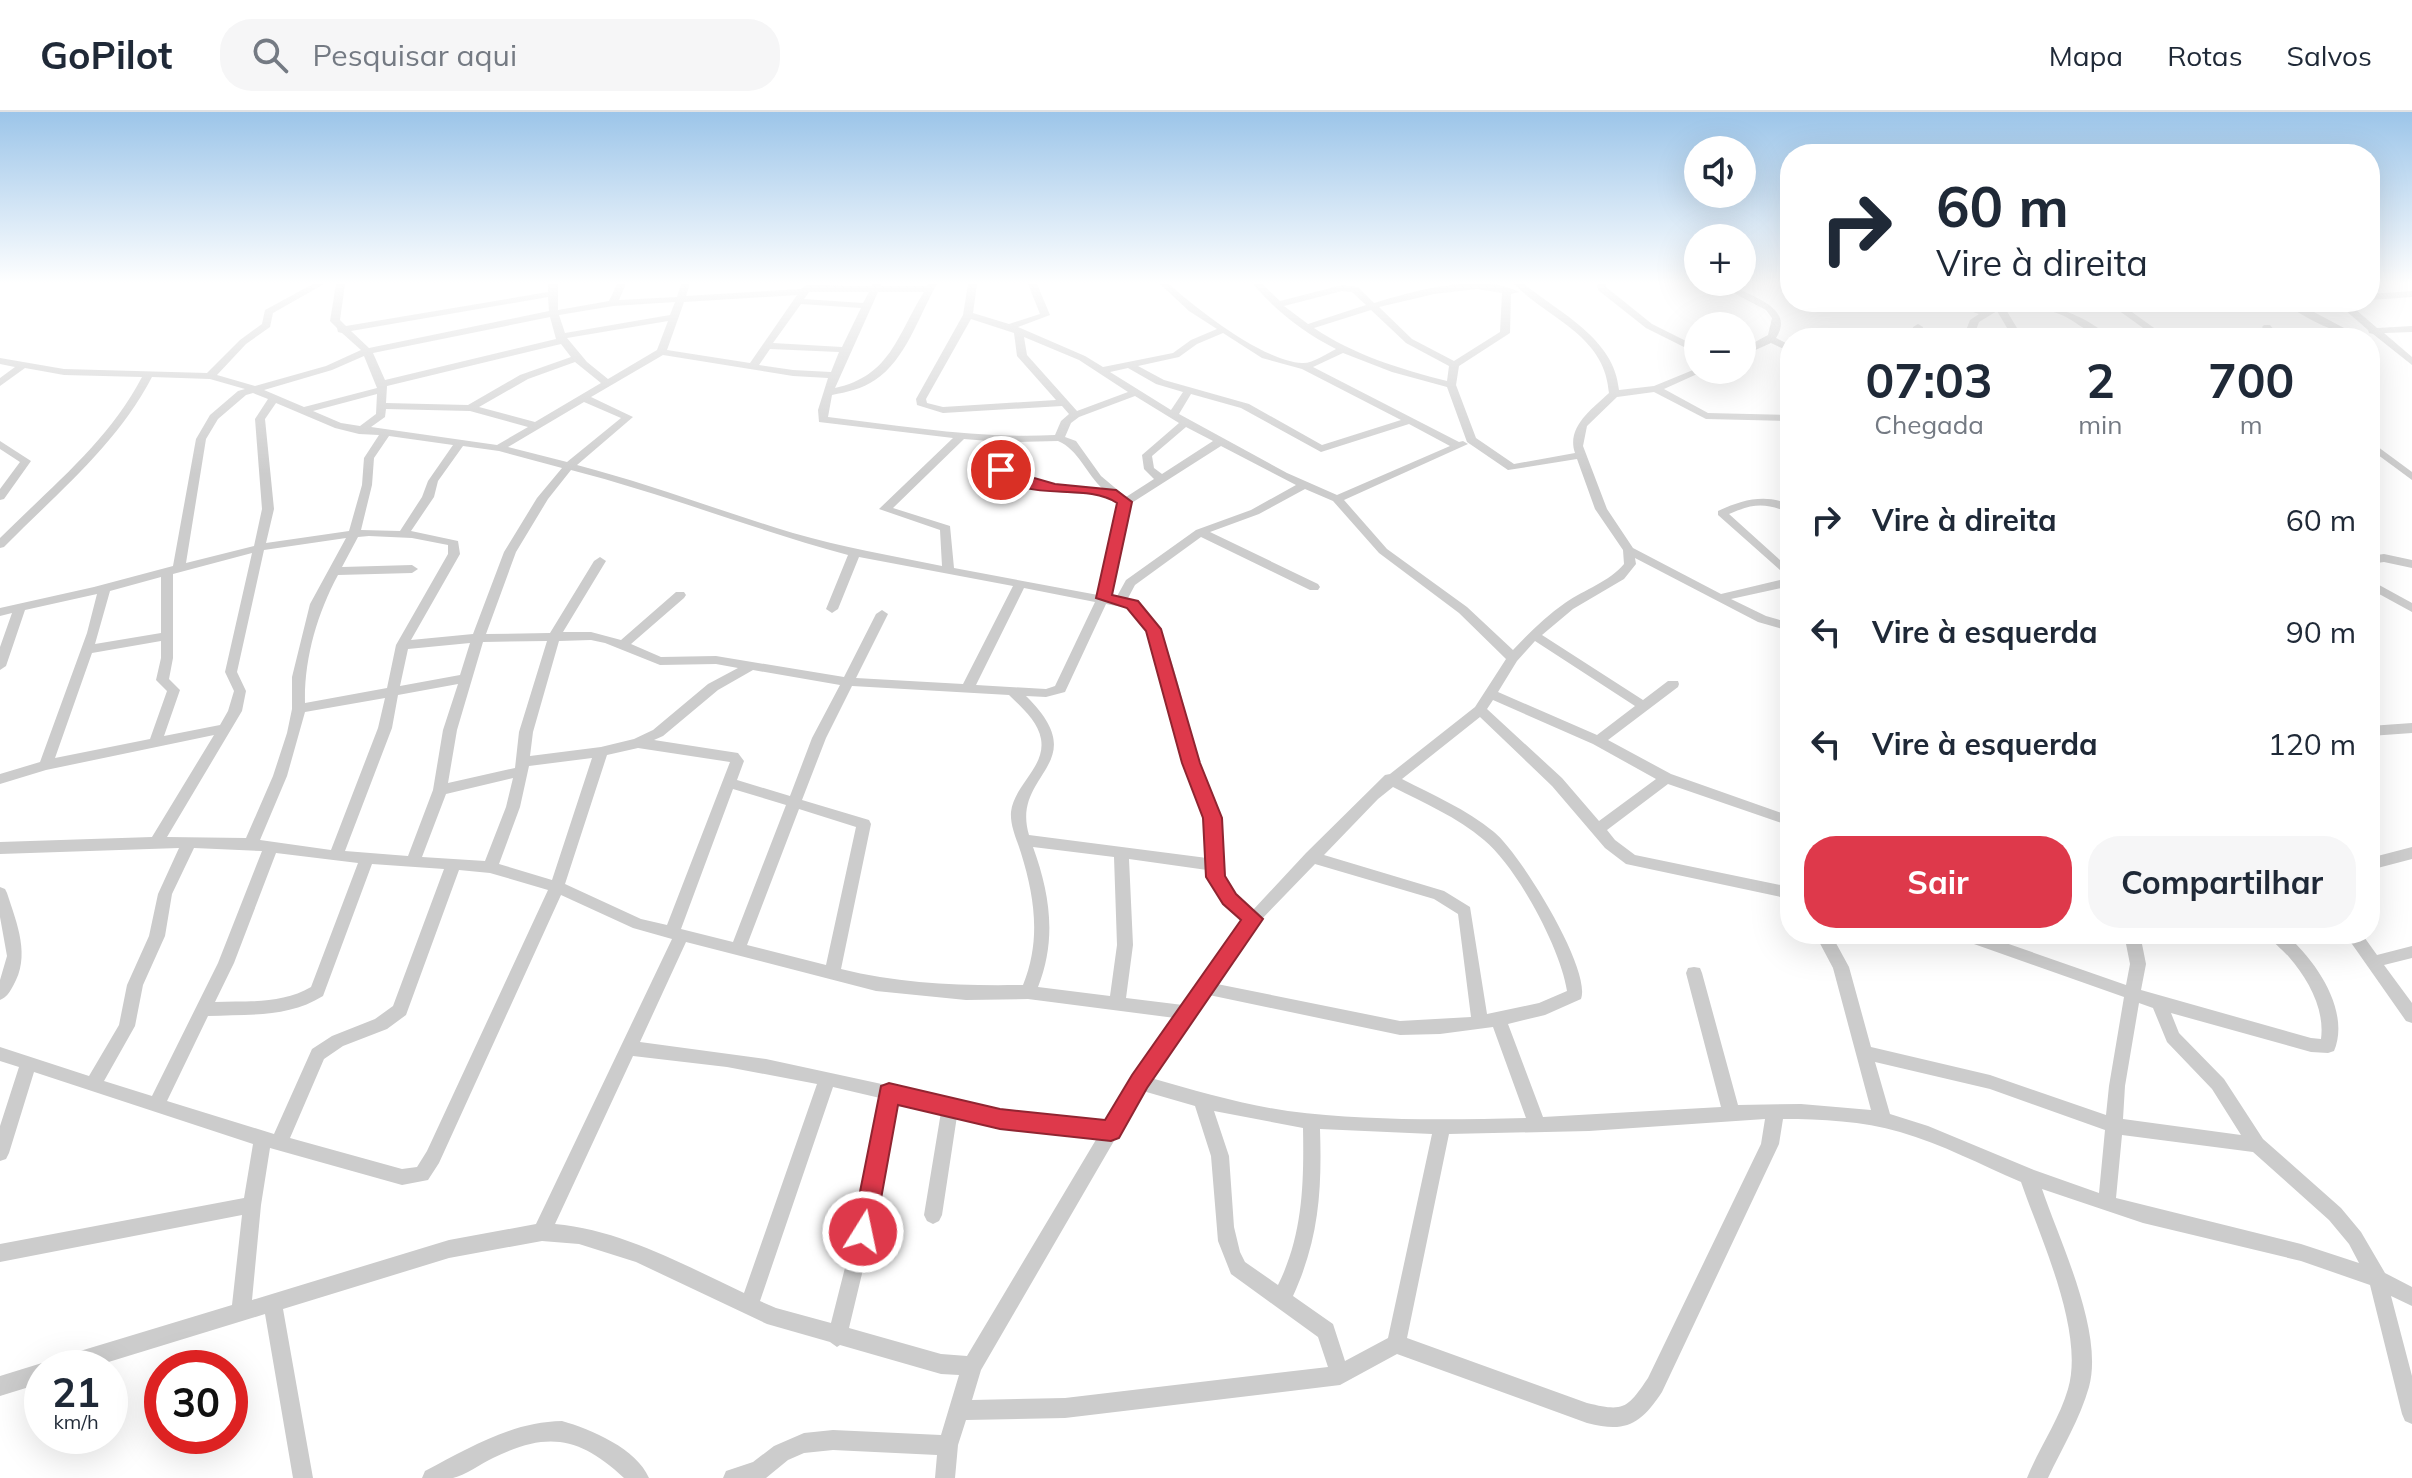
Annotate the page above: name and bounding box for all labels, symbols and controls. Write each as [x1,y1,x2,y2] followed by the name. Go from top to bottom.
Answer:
[220,19,780,91] search box
[40,31,172,79] text: GoPilot
[248,33,292,77] icon: search
[312,36,517,74] text: Pesquisar aqui
[2049,38,2123,73] text: Mapa
[2167,38,2243,73] text: Rotas
[2287,38,2372,73] text: Salvos
[1684,136,1756,384] map controls
[1684,136,1756,208] button: sound
[1936,171,2069,241] text: 60 m
[1804,176,1908,280] icon: right
[1684,224,1756,296] button: +
[1936,240,2148,285] text: Vire à direita
[1684,312,1756,384] button: −
[1866,350,1993,410] text: 07:03
[2086,350,2115,410] text: 2
[2208,350,2294,410] text: 700
[1874,408,1984,441] text: Chegada
[2078,408,2122,441] text: min
[2240,408,2263,441] text: m
[967,436,1035,504] pin
[979,448,1023,492] icon: arrive
[1804,498,1848,542] icon: right
[1872,501,2057,539] text: Vire à direita
[2286,501,2356,539] text: 60 m
[1804,610,1848,654] icon: left
[1872,613,2098,651] text: Vire à esquerda
[2286,613,2356,651] text: 90 m
[1804,722,1848,766] icon: left
[1872,725,2098,763] text: Vire à esquerda
[2268,725,2356,763] text: 120 m
[1804,836,2072,928] button: Sair
[2088,836,2356,928] button: Compartilhar
[821,1190,905,1274] position arrow
[144,1350,248,1454] speed limit sign: 30
[52,1367,100,1417] text: 21
[53,1409,99,1434] text: km/h

